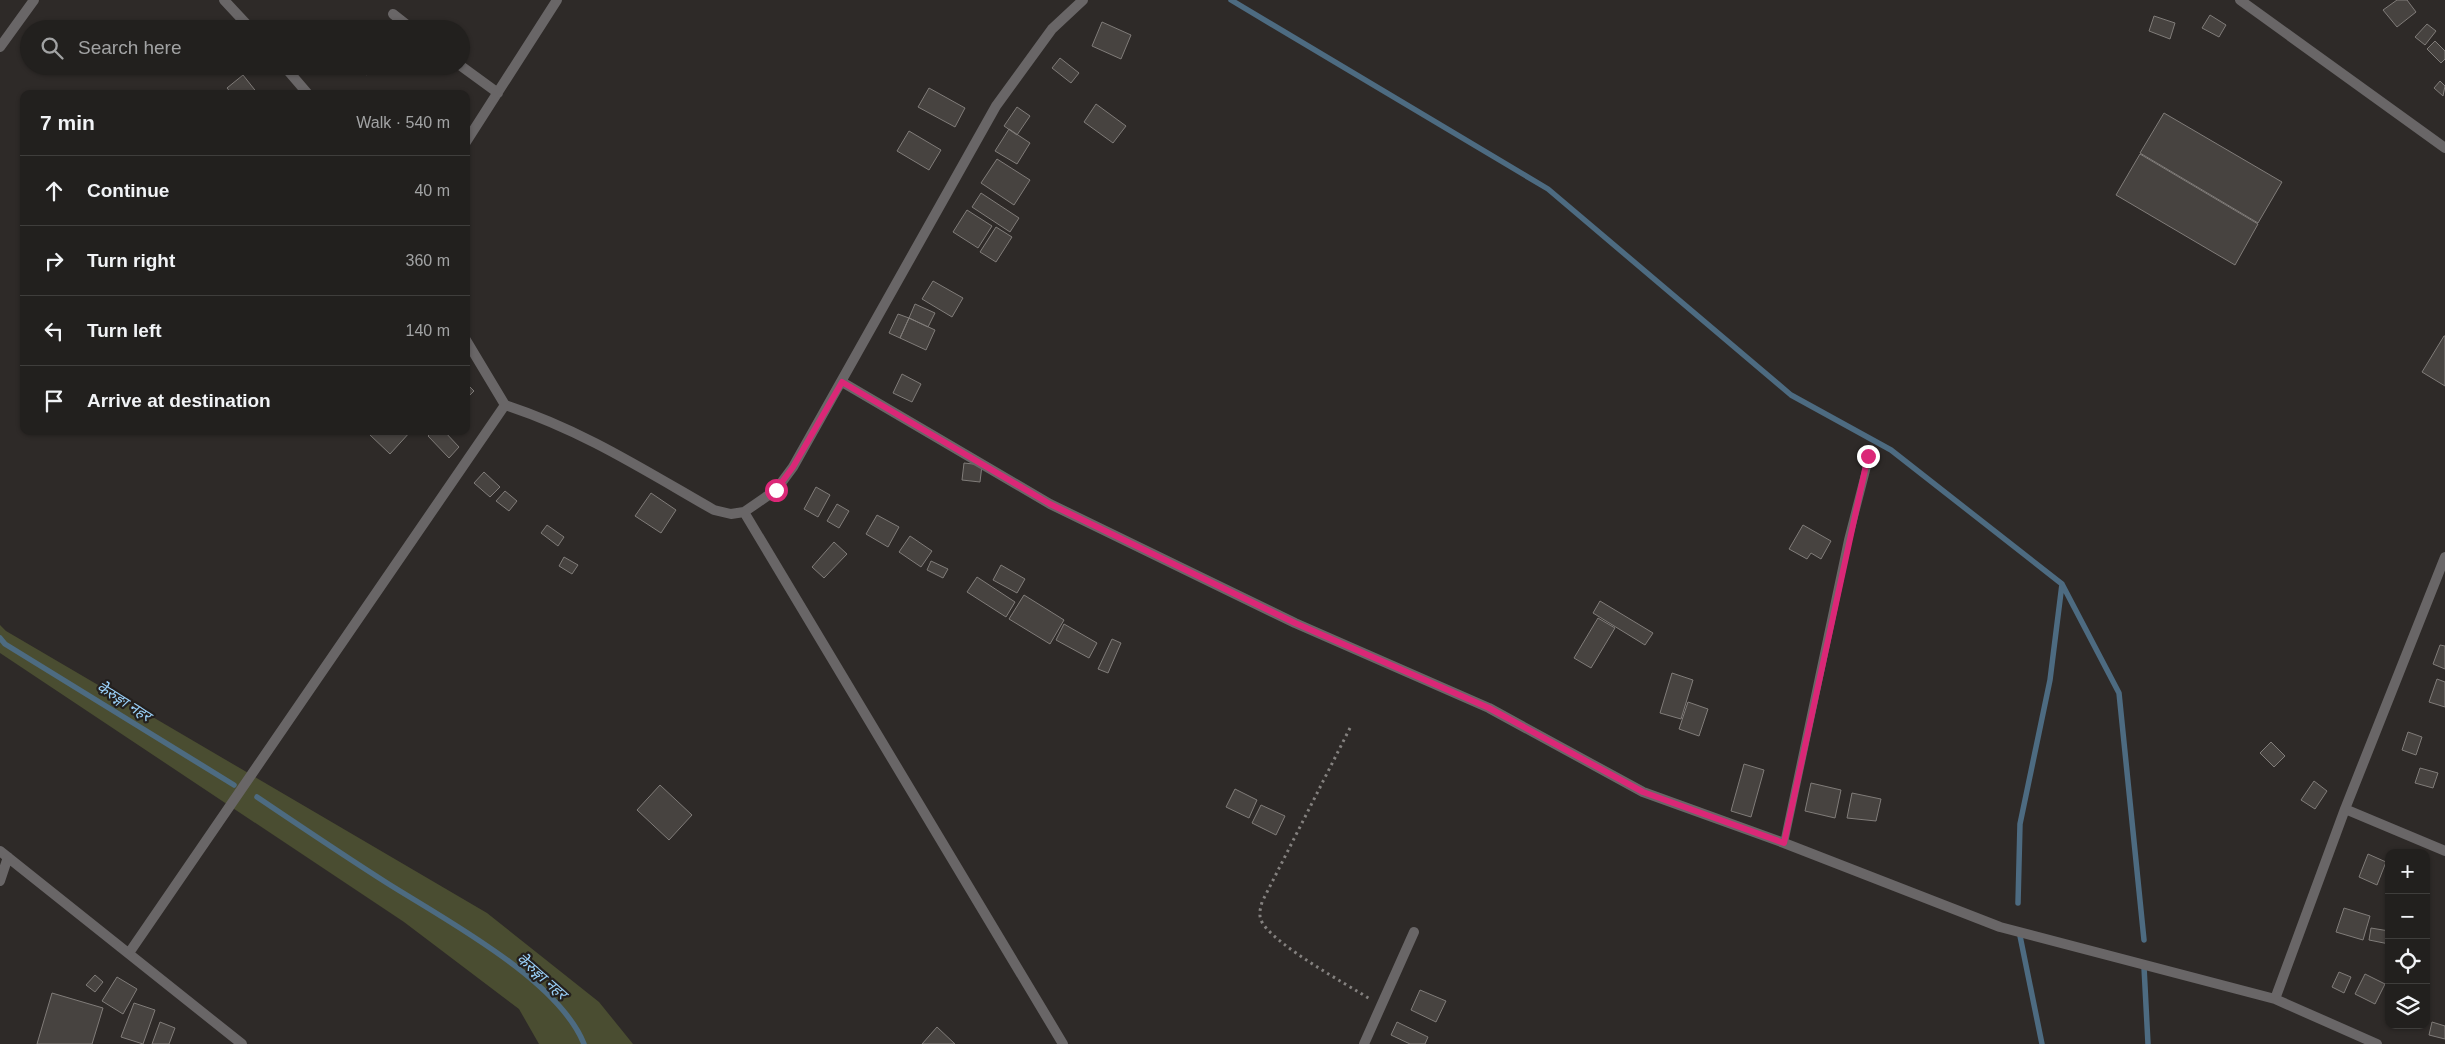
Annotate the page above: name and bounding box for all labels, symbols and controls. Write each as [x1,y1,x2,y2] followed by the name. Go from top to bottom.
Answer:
[20,20,470,75] search box
[38,34,66,62] icon: search
[78,37,182,58] text: Search here
[40,111,95,134] text: 7 min
[356,114,450,131] text: Walk · 540 m
[40,177,68,205] icon: ahead
[87,180,169,201] text: Continue
[414,182,450,199] text: 40 m
[40,247,68,275] icon: right
[87,250,175,271] text: Turn right
[406,252,450,269] text: 360 m
[40,317,68,345] icon: left
[87,320,162,341] text: Turn left
[406,322,450,339] text: 140 m
[40,387,68,415] icon: arrive
[87,390,271,411] text: Arrive at destination
[1857,445,1880,468] route end
[765,479,788,502] route start
[94,678,157,726] water label: केेरुङ्गा नहर
[2385,849,2430,1029] map controls
[2385,849,2430,894] button: +
[2385,894,2430,939] button: −
[2385,939,2430,984] button: locate
[514,950,573,1004] water label: केेरुङ्गा नहर
[2385,984,2430,1029] button: layers

